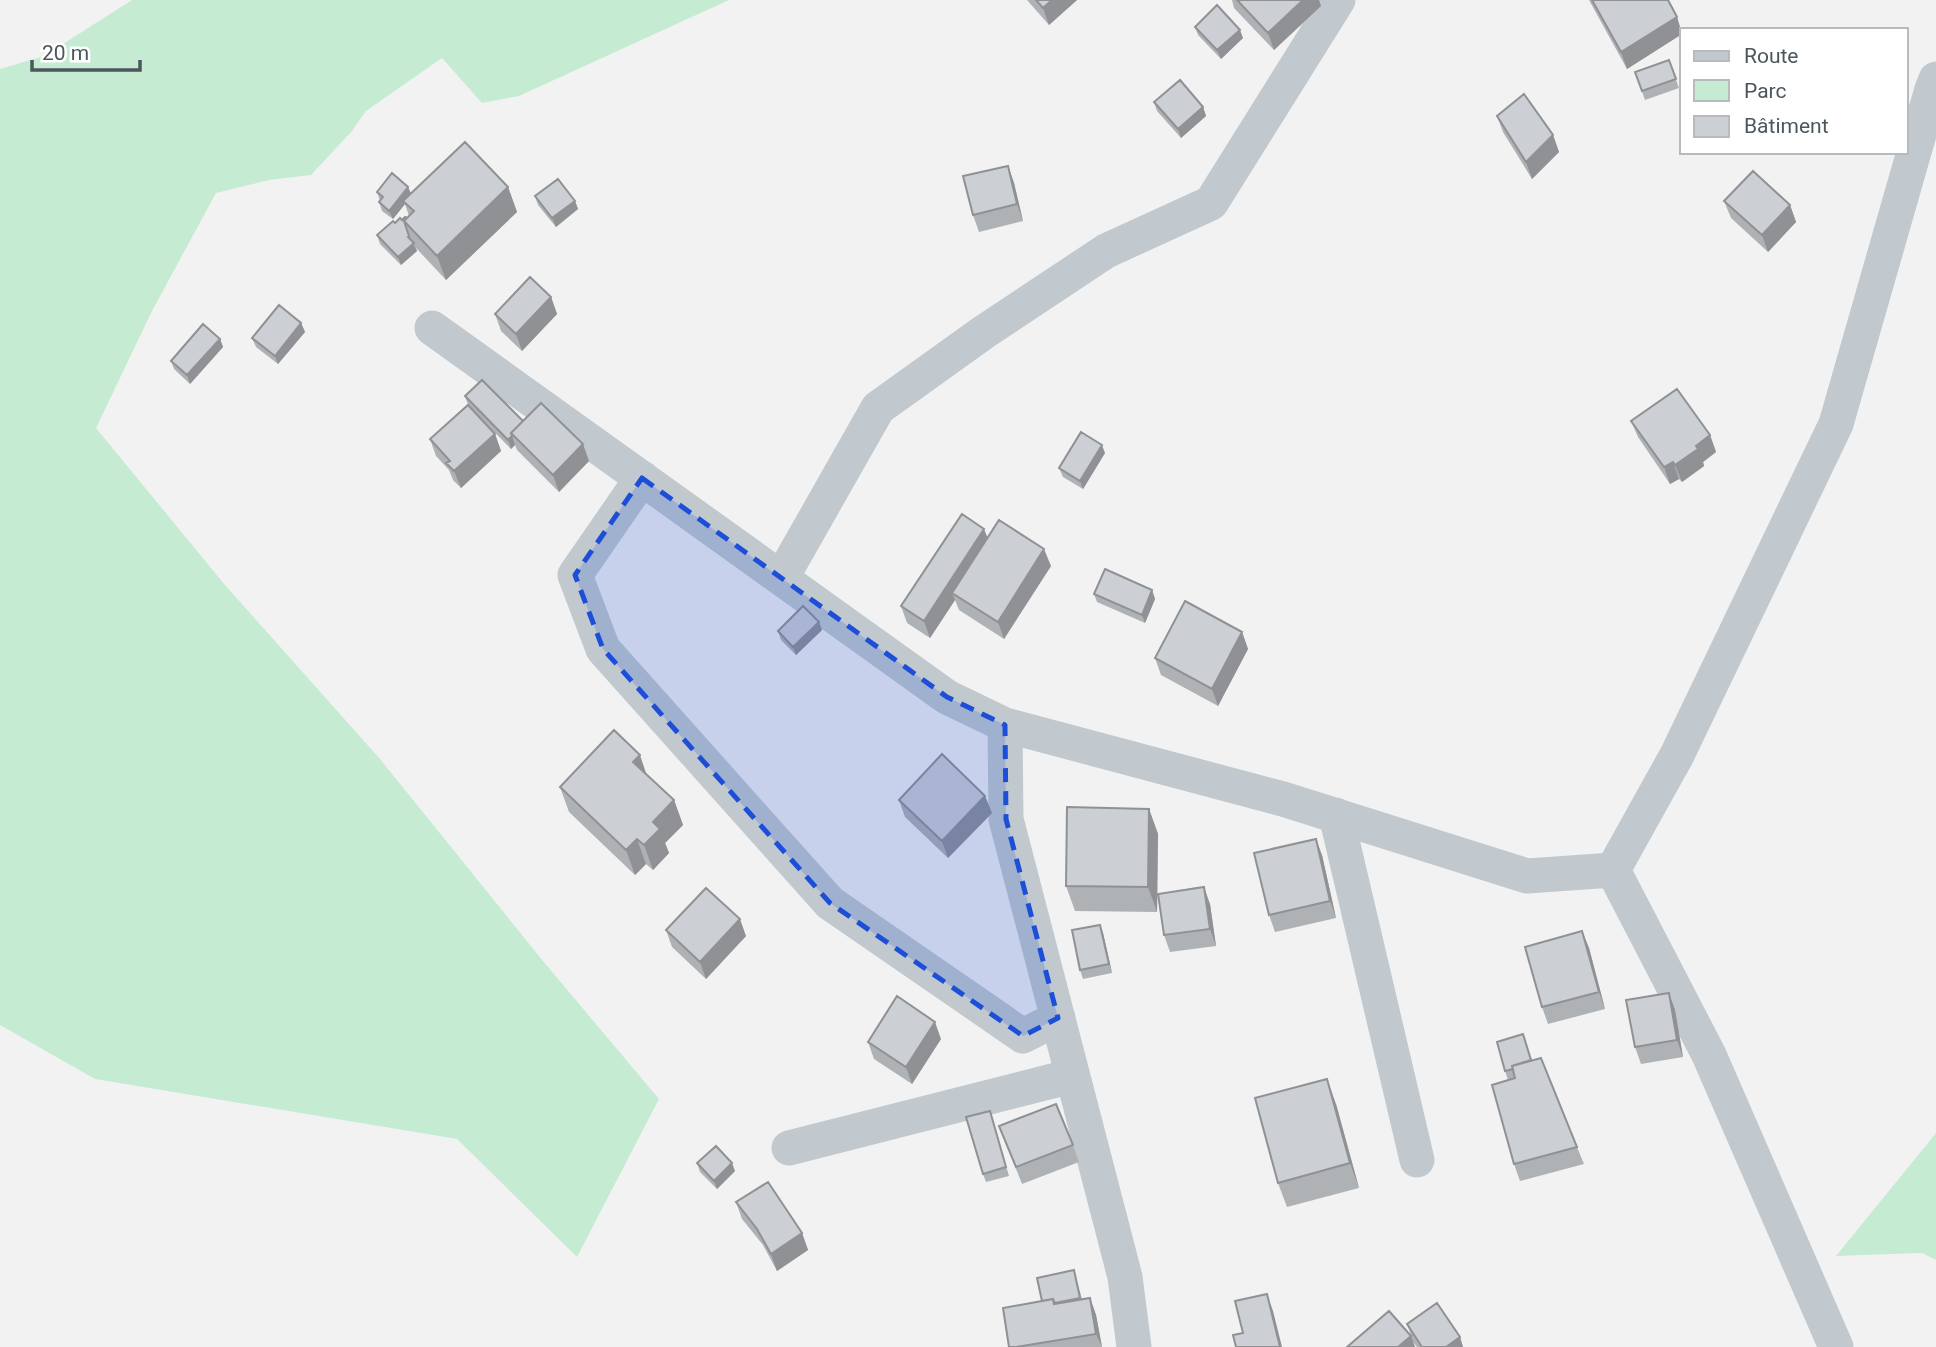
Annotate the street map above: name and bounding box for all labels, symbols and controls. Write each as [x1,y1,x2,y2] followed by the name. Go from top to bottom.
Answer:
[32,28,140,72] scale bar
[1680,28,1908,154] legend
[42,41,89,65] text: 20 m
[1744,44,1799,68] text: Route
[1744,79,1786,103] text: Parc
[1744,114,1829,138] text: Bâtiment

